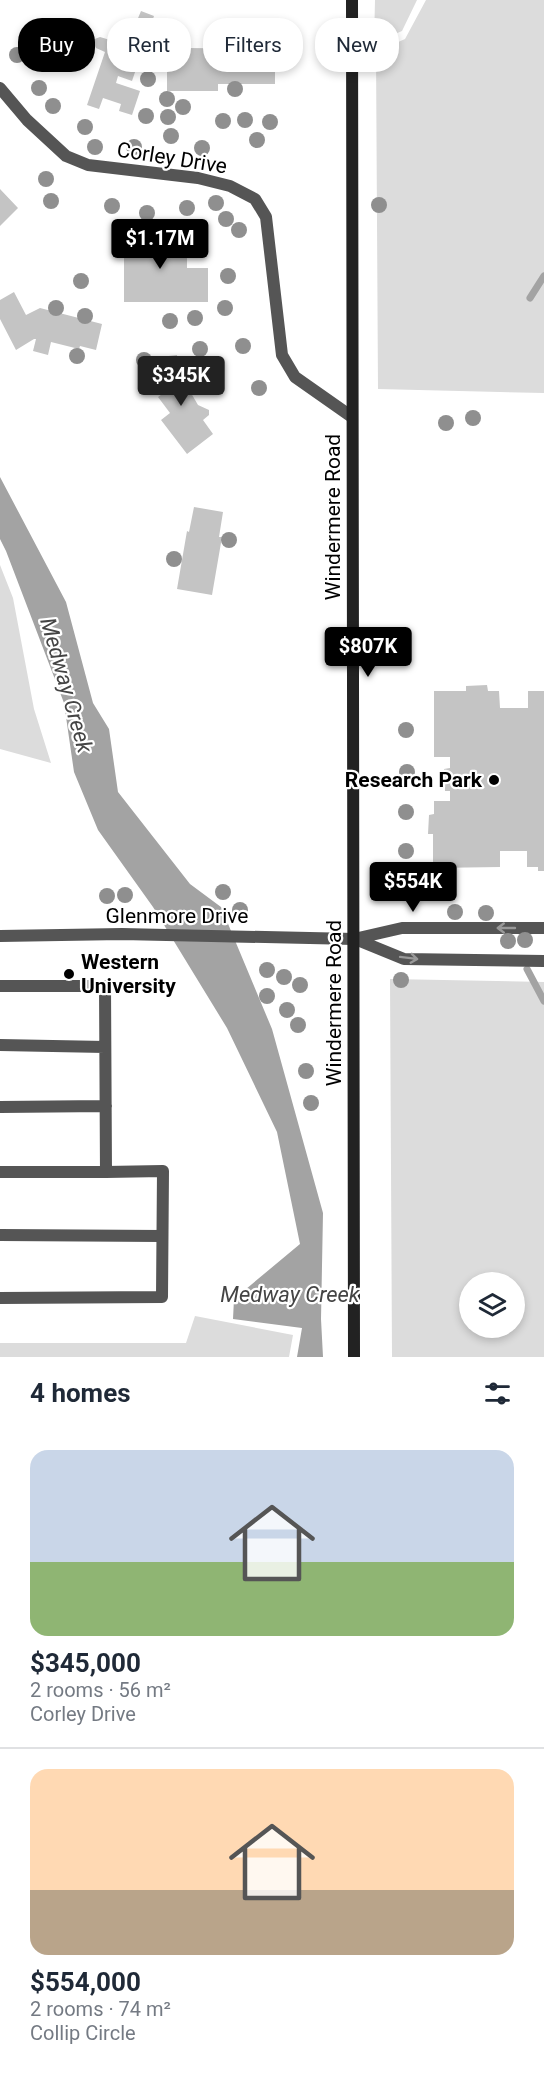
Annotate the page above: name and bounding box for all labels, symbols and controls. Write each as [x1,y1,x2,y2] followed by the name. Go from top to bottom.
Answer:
[18,18,95,72] chip: Buy
[107,18,191,72] chip: Rent
[203,18,303,72] chip: Filters
[315,18,399,72] chip: New
[115,137,229,179] street label: Corley Drive
[111,219,209,270] pin: $1.17M
[125,226,195,250] text: $1.17M
[139,356,223,407] pin: $345K
[152,363,210,387] text: $345K
[321,434,345,600] street label: Windermere Road
[35,615,98,757] water label: Medway Creek
[326,627,410,678] pin: $807K
[339,634,397,658] text: $807K
[345,768,483,792] place label: Research Park
[487,773,501,787] marker: Research Park
[371,862,455,913] pin: $554K
[384,869,442,893] text: $554K
[106,904,248,928] street label: Glenmore Drive
[322,920,346,1086] street label: Windermere Road
[496,922,516,934] one-way arrow
[81,950,176,998] place label: Western University
[398,952,418,963] one-way arrow
[62,967,76,981] marker: Western University
[459,1272,525,1338] map controls
[459,1272,525,1338] button: layers
[220,1282,361,1307] water label: Medway Creek
[481,1377,514,1410] icon: filters
[30,1378,131,1408] text: 4 homes
[218,1489,326,1597] icon: home
[30,1648,141,1678] text: $345,000
[30,1678,171,1702] text: 2 rooms · 56 m²
[30,1702,136,1726] text: Corley Drive
[218,1808,326,1916] icon: home
[30,1967,141,1997] text: $554,000
[30,1997,171,2021] text: 2 rooms · 74 m²
[30,2021,136,2045] text: Collip Circle

